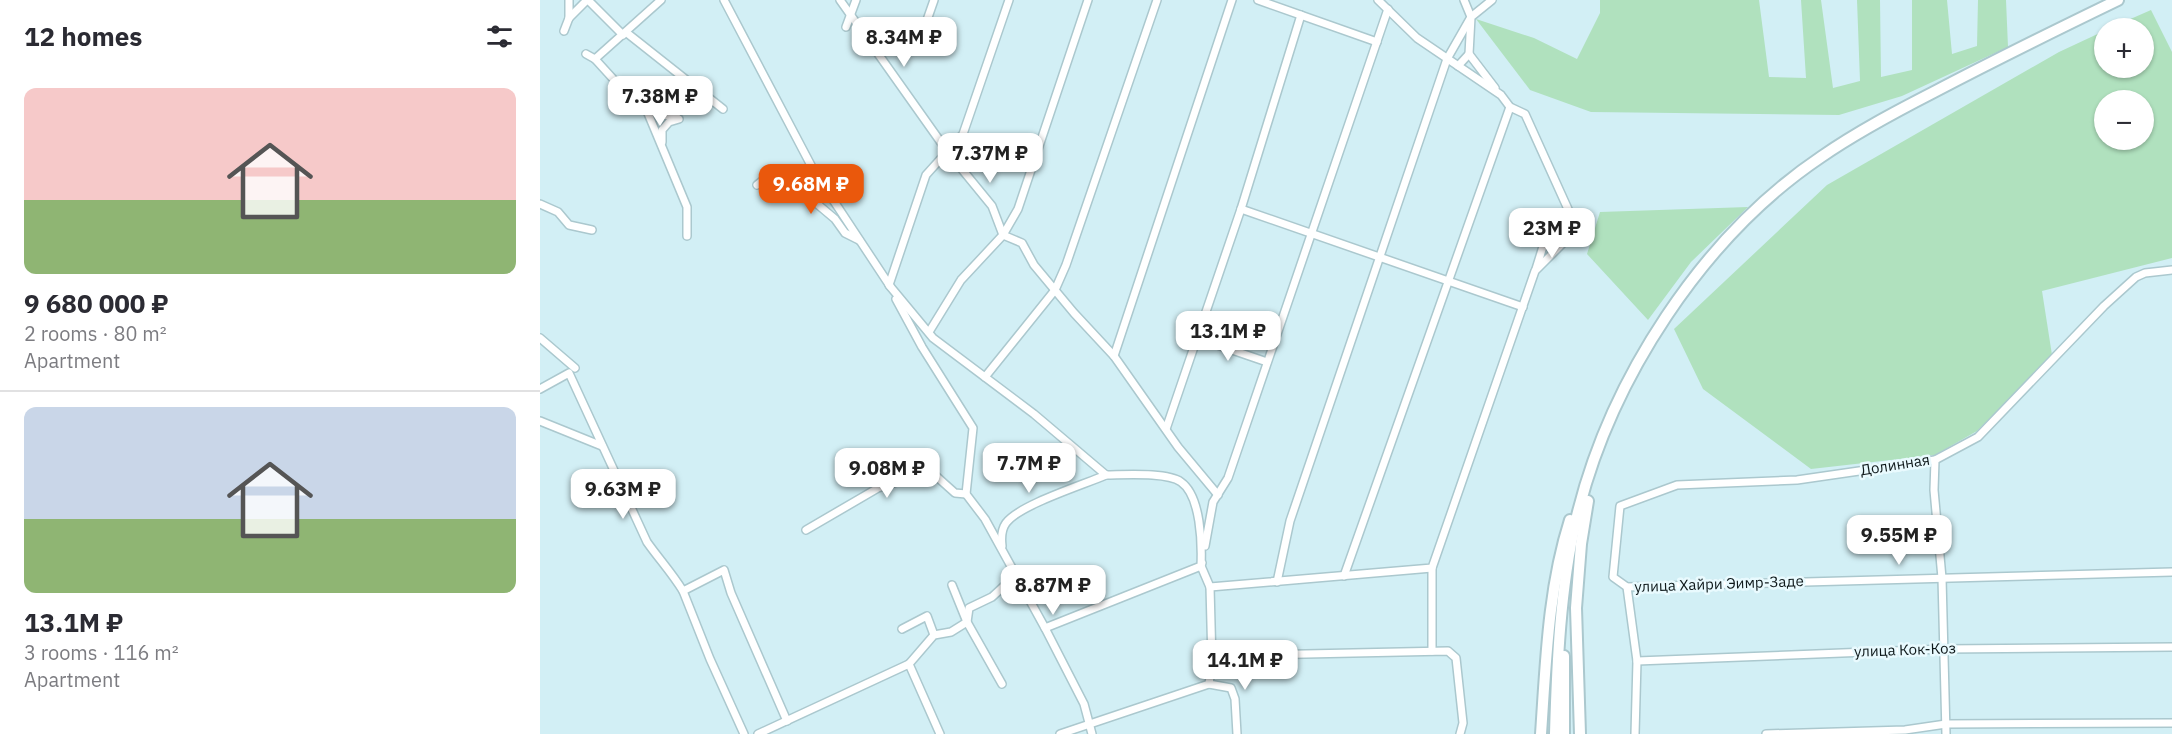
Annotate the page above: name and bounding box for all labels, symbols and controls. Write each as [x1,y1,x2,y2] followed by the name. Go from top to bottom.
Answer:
[849,17,959,68] pin: 8.34M ₽
[2094,18,2154,150] map controls
[2094,18,2154,78] button: +
[24,19,142,53] text: 12 homes
[483,20,516,53] icon: filters
[866,23,942,50] text: 8.34M ₽
[605,76,715,127] pin: 7.38M ₽
[622,82,698,109] text: 7.38M ₽
[2094,90,2154,150] button: −
[216,127,324,235] icon: home
[935,133,1045,184] pin: 7.37M ₽
[952,139,1028,166] text: 7.37M ₽
[756,164,866,215] pin: 9.68M ₽
[773,170,849,197] text: 9.68M ₽
[1510,208,1594,259] pin: 23M ₽
[1523,214,1581,241] text: 23M ₽
[24,286,169,320] text: 9 680 000 ₽
[1173,311,1283,362] pin: 13.1M ₽
[1190,317,1266,344] text: 13.1M ₽
[24,320,167,347] text: 2 rooms · 80 m²
[24,347,120,374] text: Apartment
[980,443,1078,494] pin: 7.7M ₽
[216,446,324,554] icon: home
[832,448,942,499] pin: 9.08M ₽
[997,449,1061,476] text: 7.7M ₽
[1859,450,1931,479] street label: Долинная
[849,454,925,481] text: 9.08M ₽
[568,469,678,520] pin: 9.63M ₽
[585,475,661,502] text: 9.63M ₽
[1844,515,1954,566] pin: 9.55M ₽
[1861,521,1937,548] text: 9.55M ₽
[998,565,1108,616] pin: 8.87M ₽
[1015,571,1091,598] text: 8.87M ₽
[1634,571,1804,596] street label: улица Хайри Эимр-Заде
[24,605,123,639] text: 13.1M ₽
[1854,638,1956,661] street label: улица Кок-Коз
[24,639,179,666] text: 3 rooms · 116 m²
[1190,640,1300,691] pin: 14.1M ₽
[1207,646,1283,673] text: 14.1M ₽
[24,666,120,693] text: Apartment

